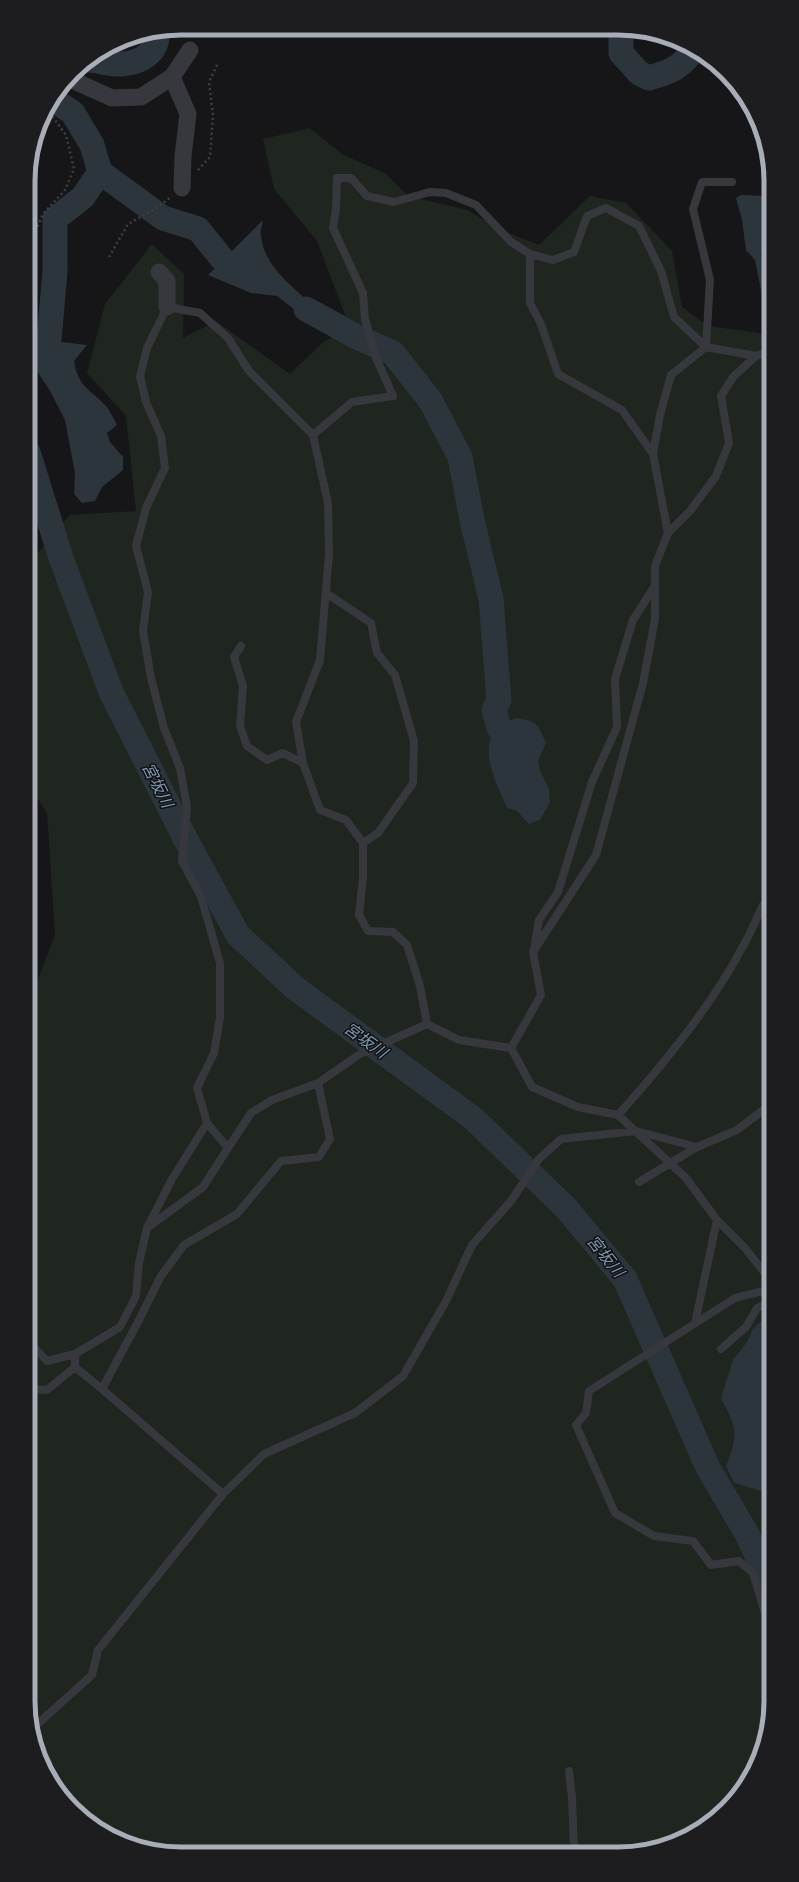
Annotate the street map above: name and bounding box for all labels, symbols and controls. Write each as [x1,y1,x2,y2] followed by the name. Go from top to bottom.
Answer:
[138,759,179,813] water label: 宮坂川
[341,1018,393,1063] water label: 宮坂川
[583,1231,630,1282] water label: 宮坂川

